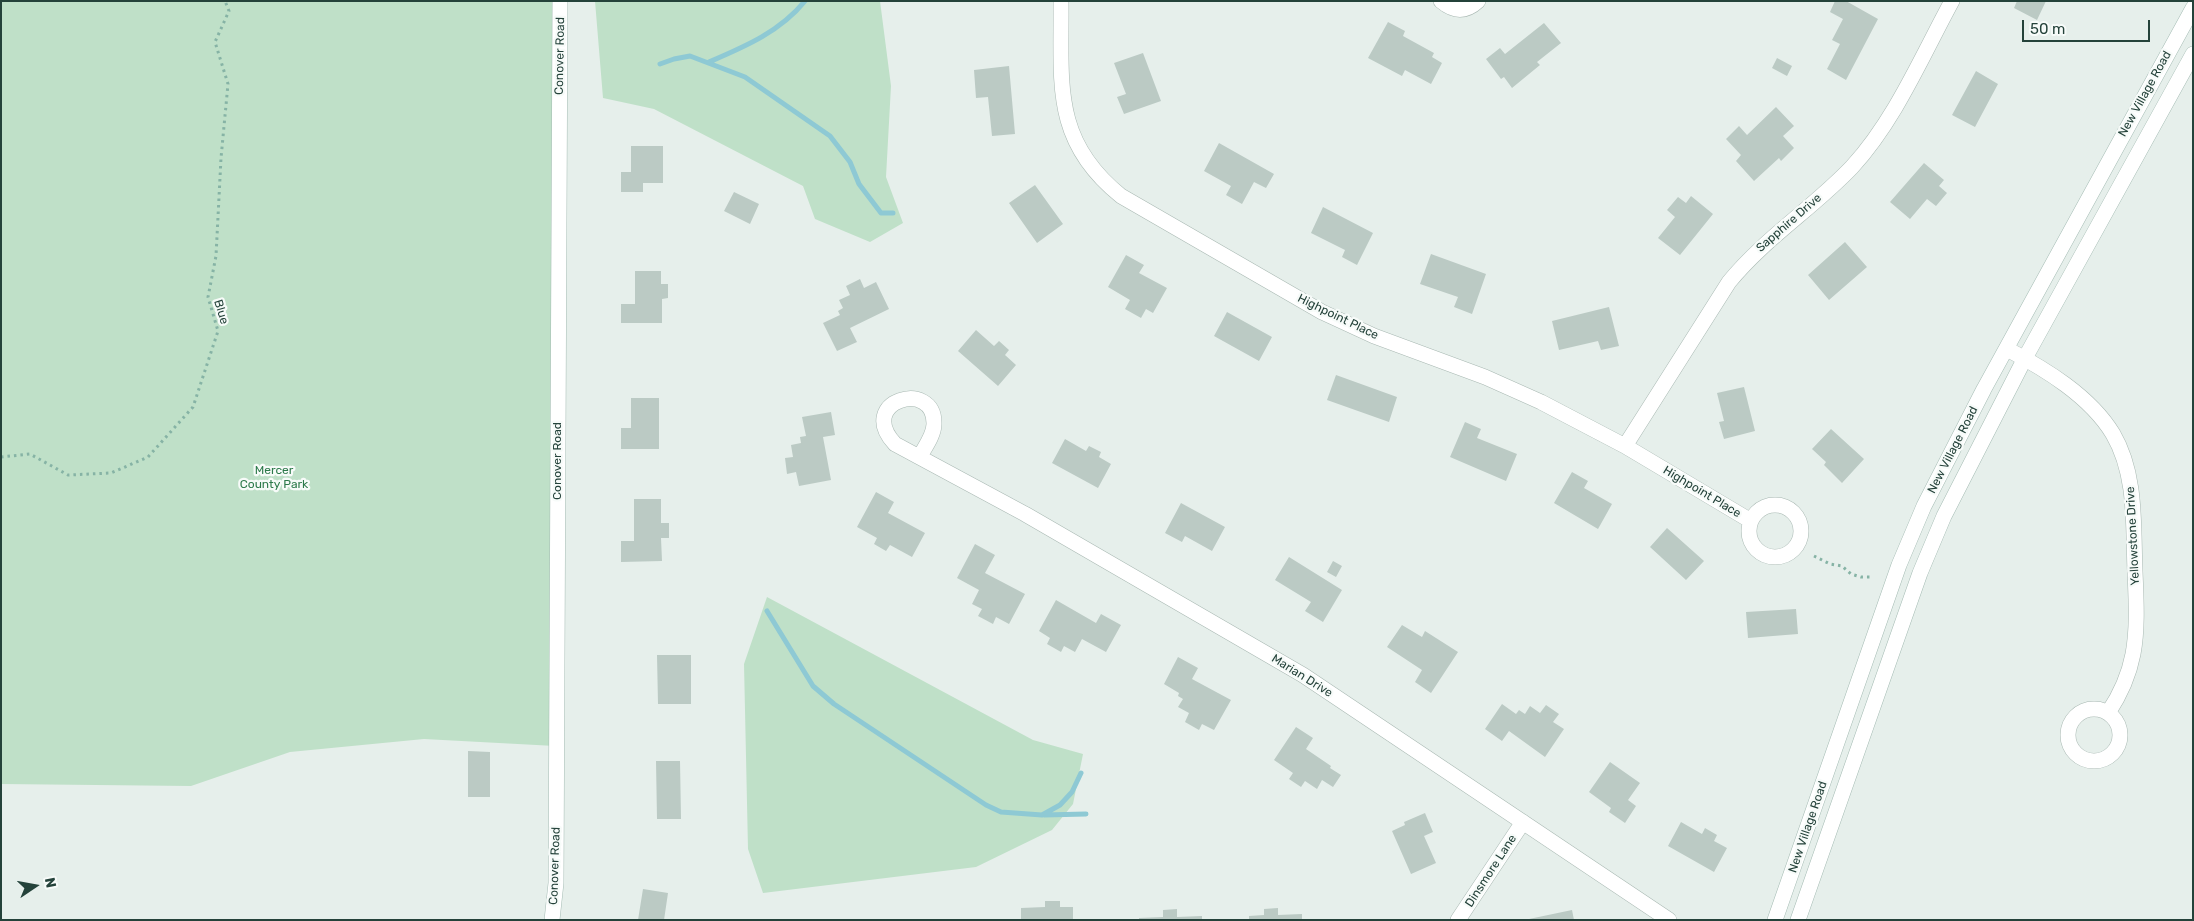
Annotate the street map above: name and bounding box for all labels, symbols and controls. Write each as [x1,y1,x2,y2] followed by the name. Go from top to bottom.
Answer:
[2024,10,2152,42] scale bar
[552,17,568,95] street label: Conover Road
[2030,20,2065,38] text: 50 m
[2115,49,2175,139] street label: New Village Road
[1753,191,1825,255] street label: Sapphire Drive
[1295,291,1381,343] street label: Highpoint Place
[210,298,232,326] street label: Blue
[1925,404,1981,496] street label: New Village Road
[551,422,565,500] street label: Conover Road
[1660,463,1744,521] street label: Highpoint Place
[240,464,308,492] park label: Mercer County Park
[2123,486,2143,586] street label: Yellowstone Drive
[1269,652,1335,700] street label: Marian Drive
[1786,779,1830,875] street label: New Village Road
[546,827,564,905] street label: Conover Road
[1462,832,1520,910] street label: Dinsmore Lane
[10,861,60,911] north arrow
[41,876,60,889] text: N

